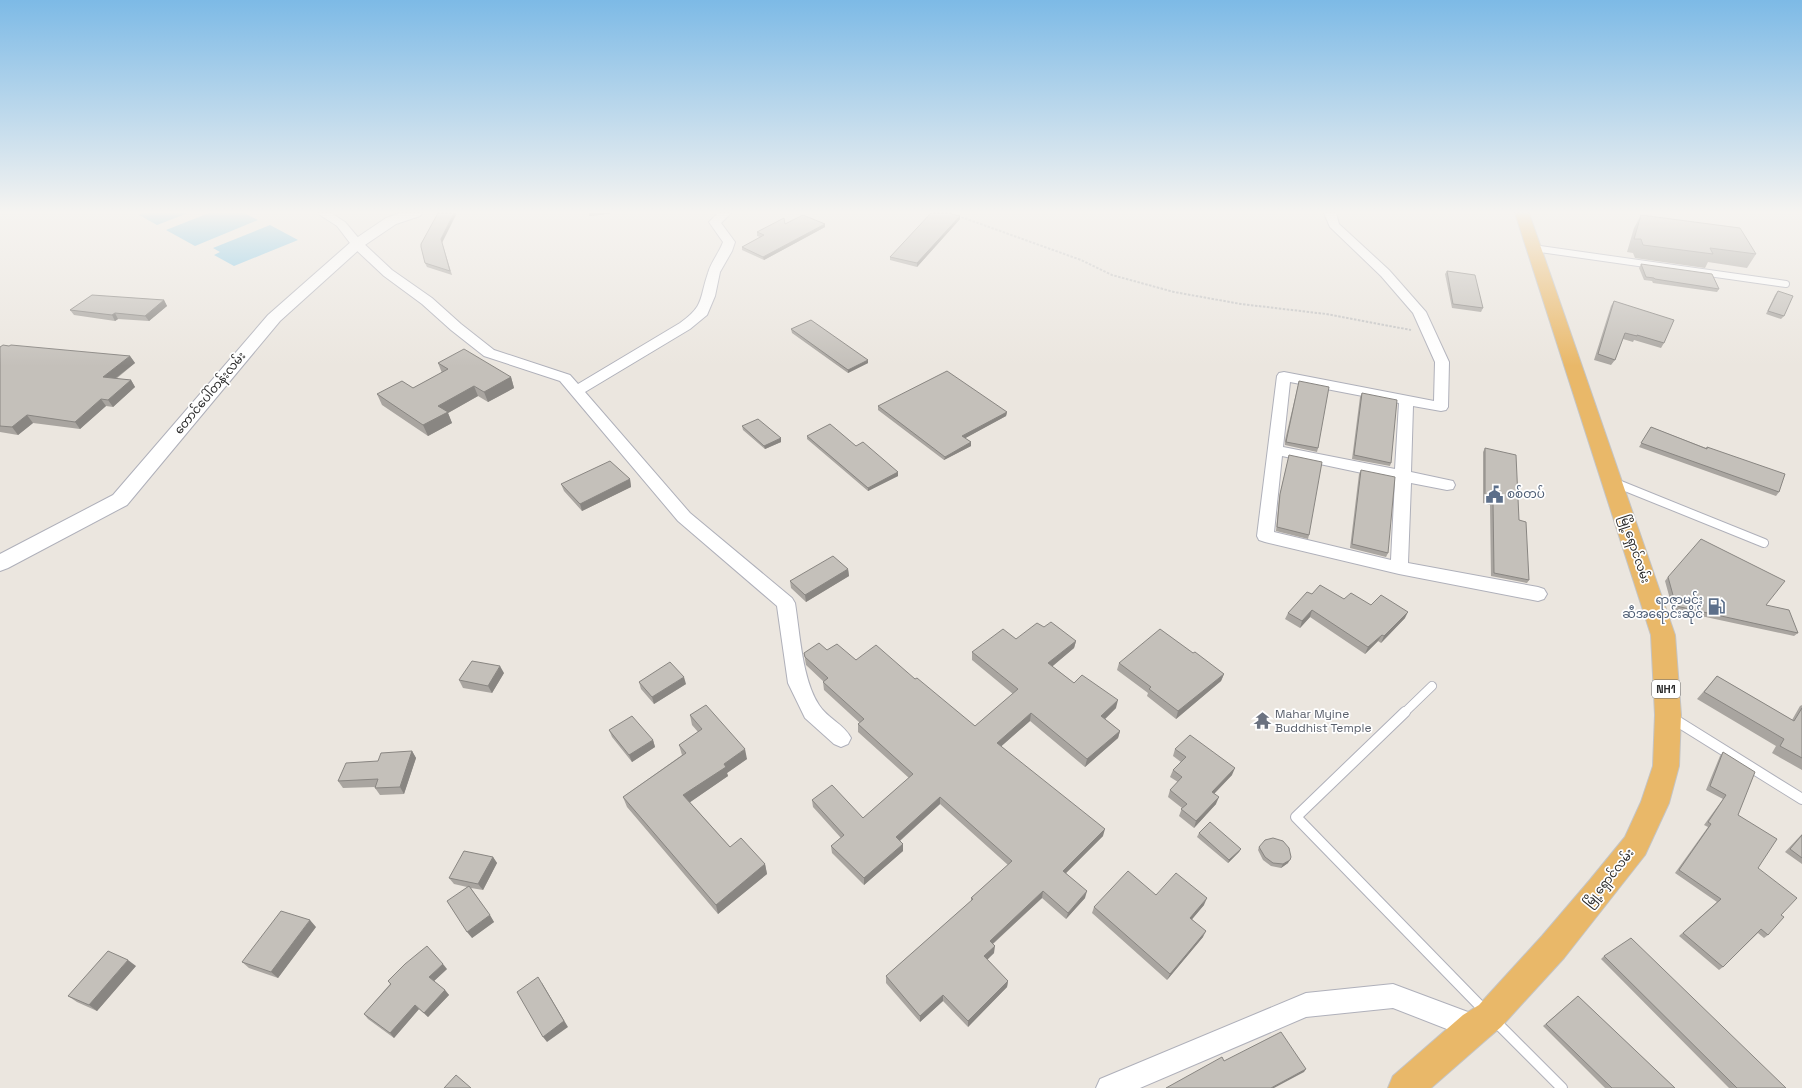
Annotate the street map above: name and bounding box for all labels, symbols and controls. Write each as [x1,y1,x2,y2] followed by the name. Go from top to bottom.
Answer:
[170,348,251,439] street label: တောင်ပေါ်တန်းလမ်း
[1484,484,1504,504] public building icon: စစ်တပ်
[1507,485,1545,502] place label: စစ်တပ်
[1615,512,1655,586] street label: မြို့ရှောင်လမ်း
[1622,591,1703,624] place label: ရာဇာမင်း ဆီအရောင်းဆိုင်
[1706,597,1726,617] fuel station icon: ရာဇာမင်း ဆီအရောင်းဆိုင်
[1652,680,1680,698] road number: NH1
[1275,706,1372,736] place label: Mahar Myine Buddhist Temple
[1252,711,1272,731] temple icon: Mahar Myine Buddhist Temple
[1580,845,1639,912] street label: မြို့ရှောင်လမ်း

